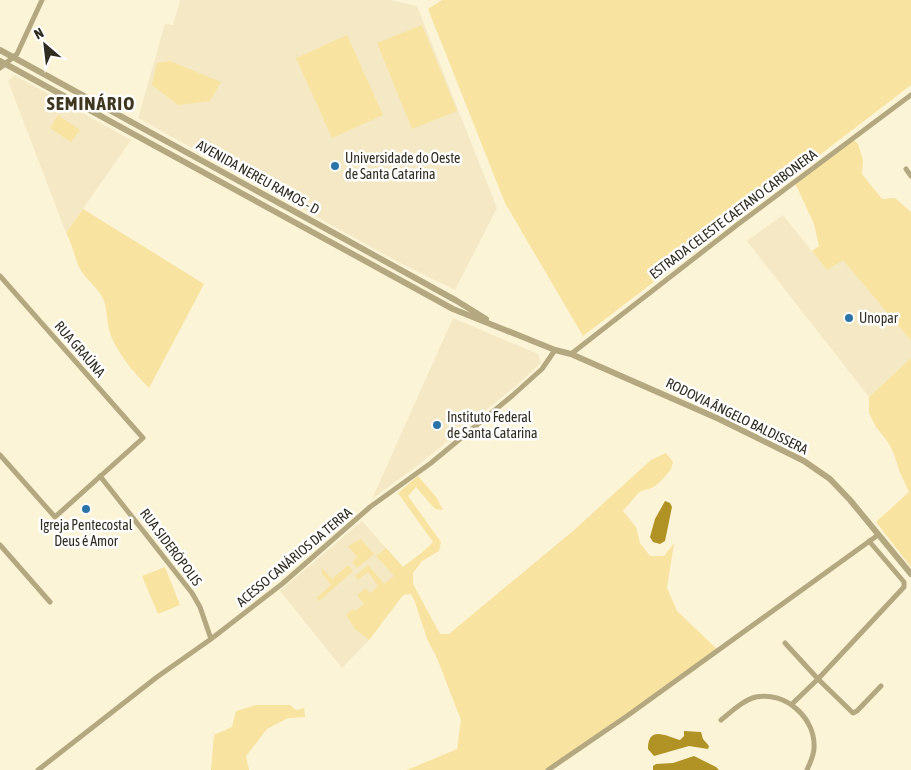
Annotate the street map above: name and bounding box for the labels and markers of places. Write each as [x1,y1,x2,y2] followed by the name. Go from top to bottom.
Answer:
[345,150,460,182] place label: Universidade do Oeste de Santa Catarina
[329,160,341,172] marker: Universidade do Oeste de Santa Catarina
[859,310,899,326] place label: Unopar
[843,312,855,324] marker: Unopar
[447,409,538,441] place label: Instituto Federal de Santa Catarina
[431,419,443,431] marker: Instituto Federal de Santa Catarina
[80,503,92,515] marker: Igreja Pentecostal Deus é Amor
[40,517,133,549] place label: Igreja Pentecostal Deus é Amor

